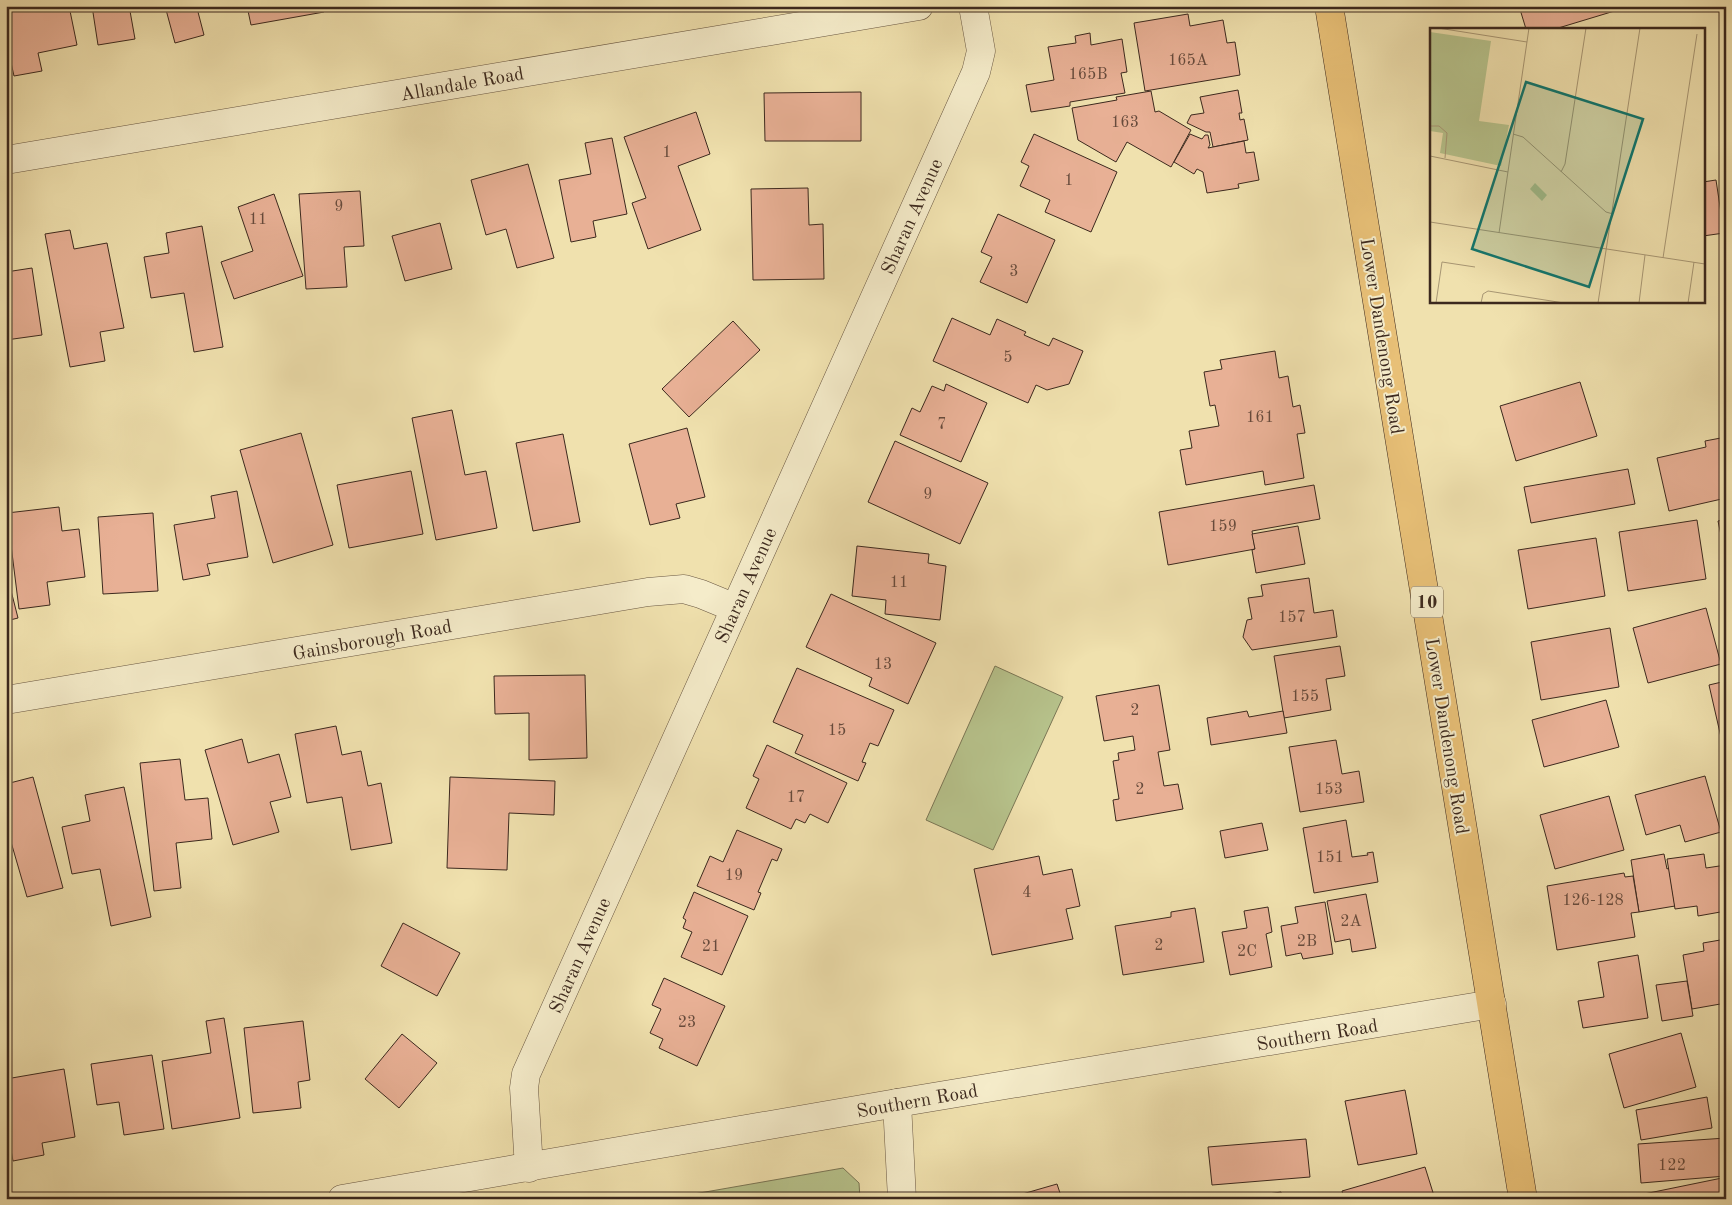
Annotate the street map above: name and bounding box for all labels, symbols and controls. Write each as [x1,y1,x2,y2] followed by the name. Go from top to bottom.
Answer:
[1430,28,1704,302] inset map
[1168,53,1208,69] house number: 165A
[399,65,526,106] street label: Allandale Road
[1069,67,1107,83] house number: 165B
[1111,115,1139,131] house number: 163
[662,145,672,161] house number: 1
[879,156,947,278] street label: Sharan Avenue
[1064,173,1074,189] house number: 1
[334,199,344,215] house number: 9
[249,212,267,228] house number: 11
[1356,237,1405,436] street label: Lower Dandenong Road
[1009,264,1019,280] house number: 3
[1003,350,1013,366] house number: 5
[1246,410,1274,426] house number: 161
[937,417,947,433] house number: 7
[923,487,933,503] house number: 9
[1209,519,1237,535] house number: 159
[713,525,781,647] street label: Sharan Avenue
[890,575,908,591] house number: 11
[1411,586,1443,618] road number: 10
[1278,610,1306,626] house number: 157
[291,618,454,665] street label: Gainsborough Road
[1421,637,1470,836] street label: Lower Dandenong Road
[874,657,892,673] house number: 13
[1291,689,1319,705] house number: 155
[1130,703,1140,719] house number: 2
[828,723,846,739] house number: 15
[1135,782,1145,798] house number: 2
[1315,782,1343,798] house number: 153
[787,790,805,806] house number: 17
[1316,850,1344,866] house number: 151
[725,868,743,884] house number: 19
[1022,885,1032,901] house number: 4
[1562,893,1624,909] house number: 126-128
[547,895,615,1017] street label: Sharan Avenue
[1340,914,1362,930] house number: 2A
[1297,934,1317,950] house number: 2B
[1154,938,1164,954] house number: 2
[702,939,720,955] house number: 21
[1237,944,1257,960] house number: 2C
[678,1015,696,1031] house number: 23
[1255,1017,1380,1055] street label: Southern Road
[855,1082,980,1122] street label: Southern Road
[1658,1158,1686,1174] house number: 122

